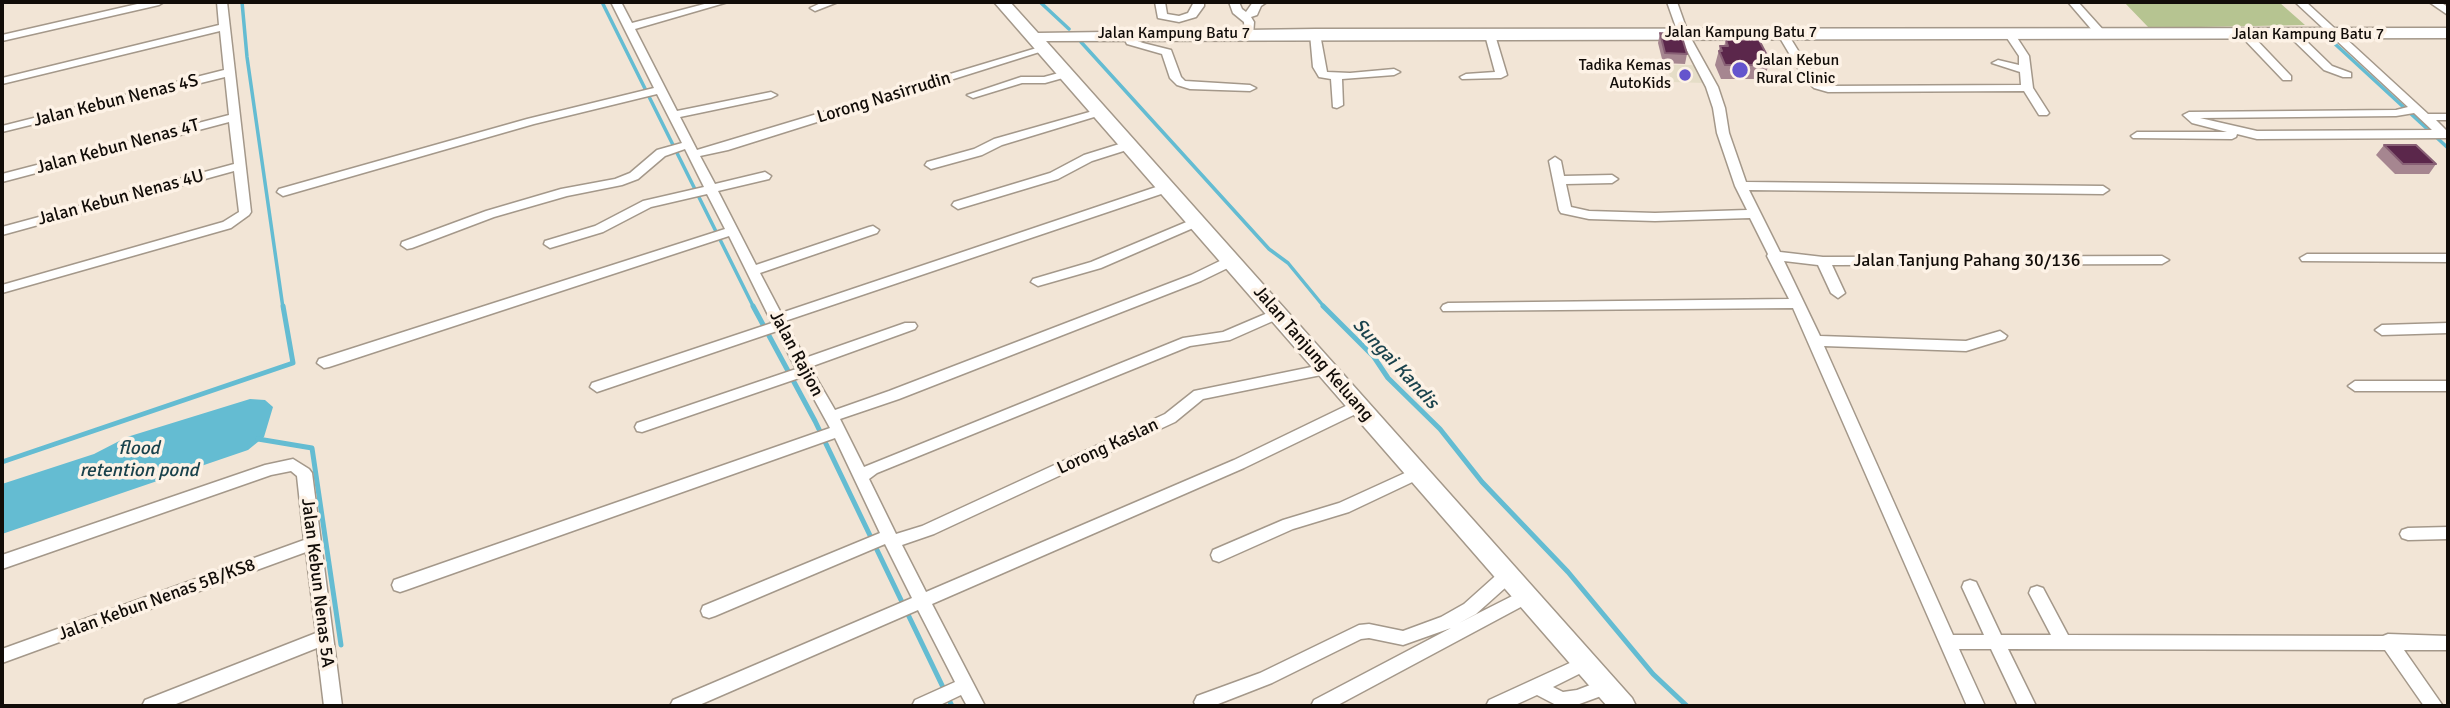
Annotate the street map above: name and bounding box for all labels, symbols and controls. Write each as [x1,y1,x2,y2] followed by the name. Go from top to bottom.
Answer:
[1665,23,1817,43] street label: Jalan Kampung Batu 7
[1098,24,1250,44] street label: Jalan Kampung Batu 7
[2232,25,2384,45] street label: Jalan Kampung Batu 7
[1756,51,1839,89] place label: Jalan Kebun Rural Clinic
[1579,56,1671,94] place label: Tadika Kemas AutoKids
[1730,60,1750,80] marker: Jalan Kebun Rural Clinic
[815,67,953,129] street label: Lorong Nasirrudin
[1677,67,1693,83] marker: Tadika Kemas AutoKids
[31,70,201,132] street label: Jalan Kebun Nenas 4S
[34,115,202,179] street label: Jalan Kebun Nenas 4T
[35,165,207,231] street label: Jalan Kebun Nenas 4U
[1854,250,2080,272] street label: Jalan Tanjung Pahang 30/136
[1248,282,1378,426] street label: Jalan Tanjung Keluang
[764,308,828,400] street label: Jalan Rajion
[1347,314,1443,414] water label: Sungai Kandis
[1054,414,1162,480] street label: Lorong Kaslan
[79,438,199,482] water label: flood retention pond
[296,497,338,669] street label: Jalan Kebun Nenas 5A
[55,554,259,646] street label: Jalan Kebun Nenas 5B/KS8

